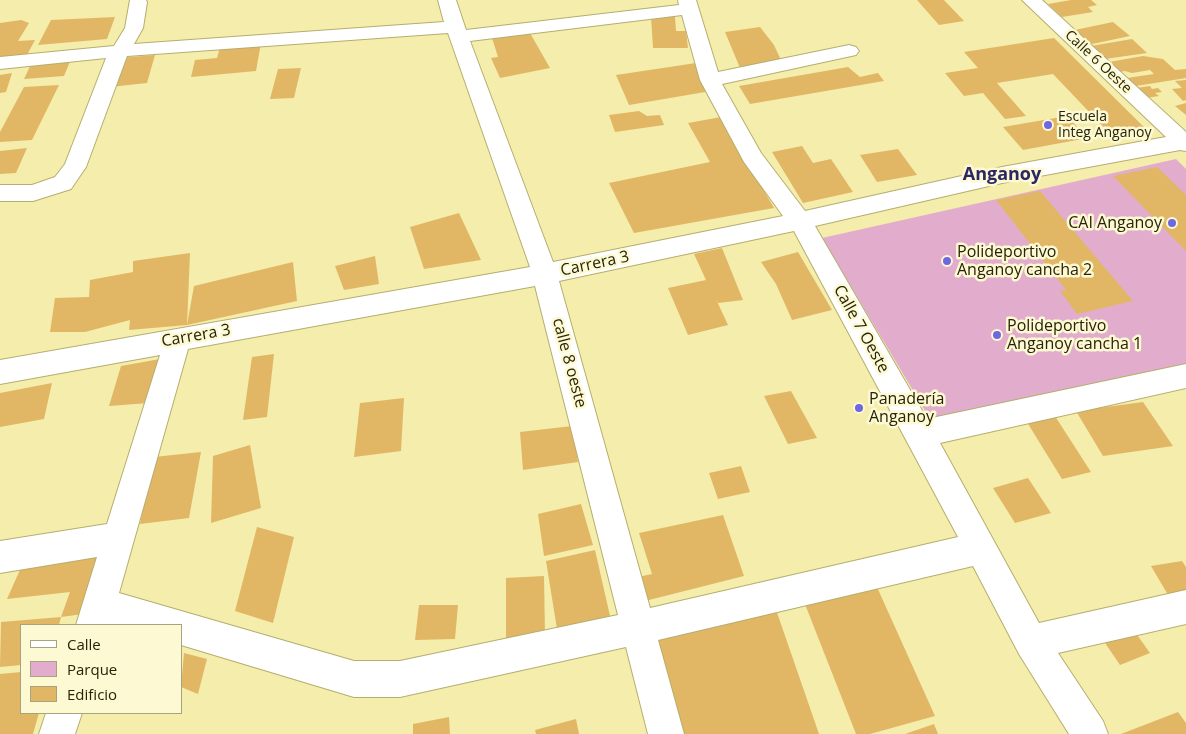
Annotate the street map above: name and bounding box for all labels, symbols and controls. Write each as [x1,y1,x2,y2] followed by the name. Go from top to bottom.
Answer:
[1061,27,1135,97] street label: Calle 6 Oeste
[1058,109,1151,142] place label: Escuela Integ Anganoy
[1042,119,1054,131] marker: Escuela Integ Anganoy
[963,164,1041,186] district label: Anganoy
[1068,213,1162,233] place label: CAI Anganoy
[1166,217,1178,229] marker: CAI Anganoy
[957,242,1092,280] place label: Polideportivo Anganoy cancha 2
[559,247,631,281] street label: Carrera 3
[941,255,953,267] marker: Polideportivo Anganoy cancha 2
[829,282,893,376] street label: Calle 7 Oeste
[548,316,590,410] street label: calle 8 oeste
[1007,316,1142,354] place label: Polideportivo Anganoy cancha 1
[160,320,232,352] street label: Carrera 3
[991,329,1003,341] marker: Polideportivo Anganoy cancha 1
[869,389,944,427] place label: Panadería Anganoy
[853,402,865,414] marker: Panadería Anganoy
[20,624,182,714] legend
[67,634,101,654] text: Calle
[67,659,117,679] text: Parque
[67,684,117,704] text: Edificio

